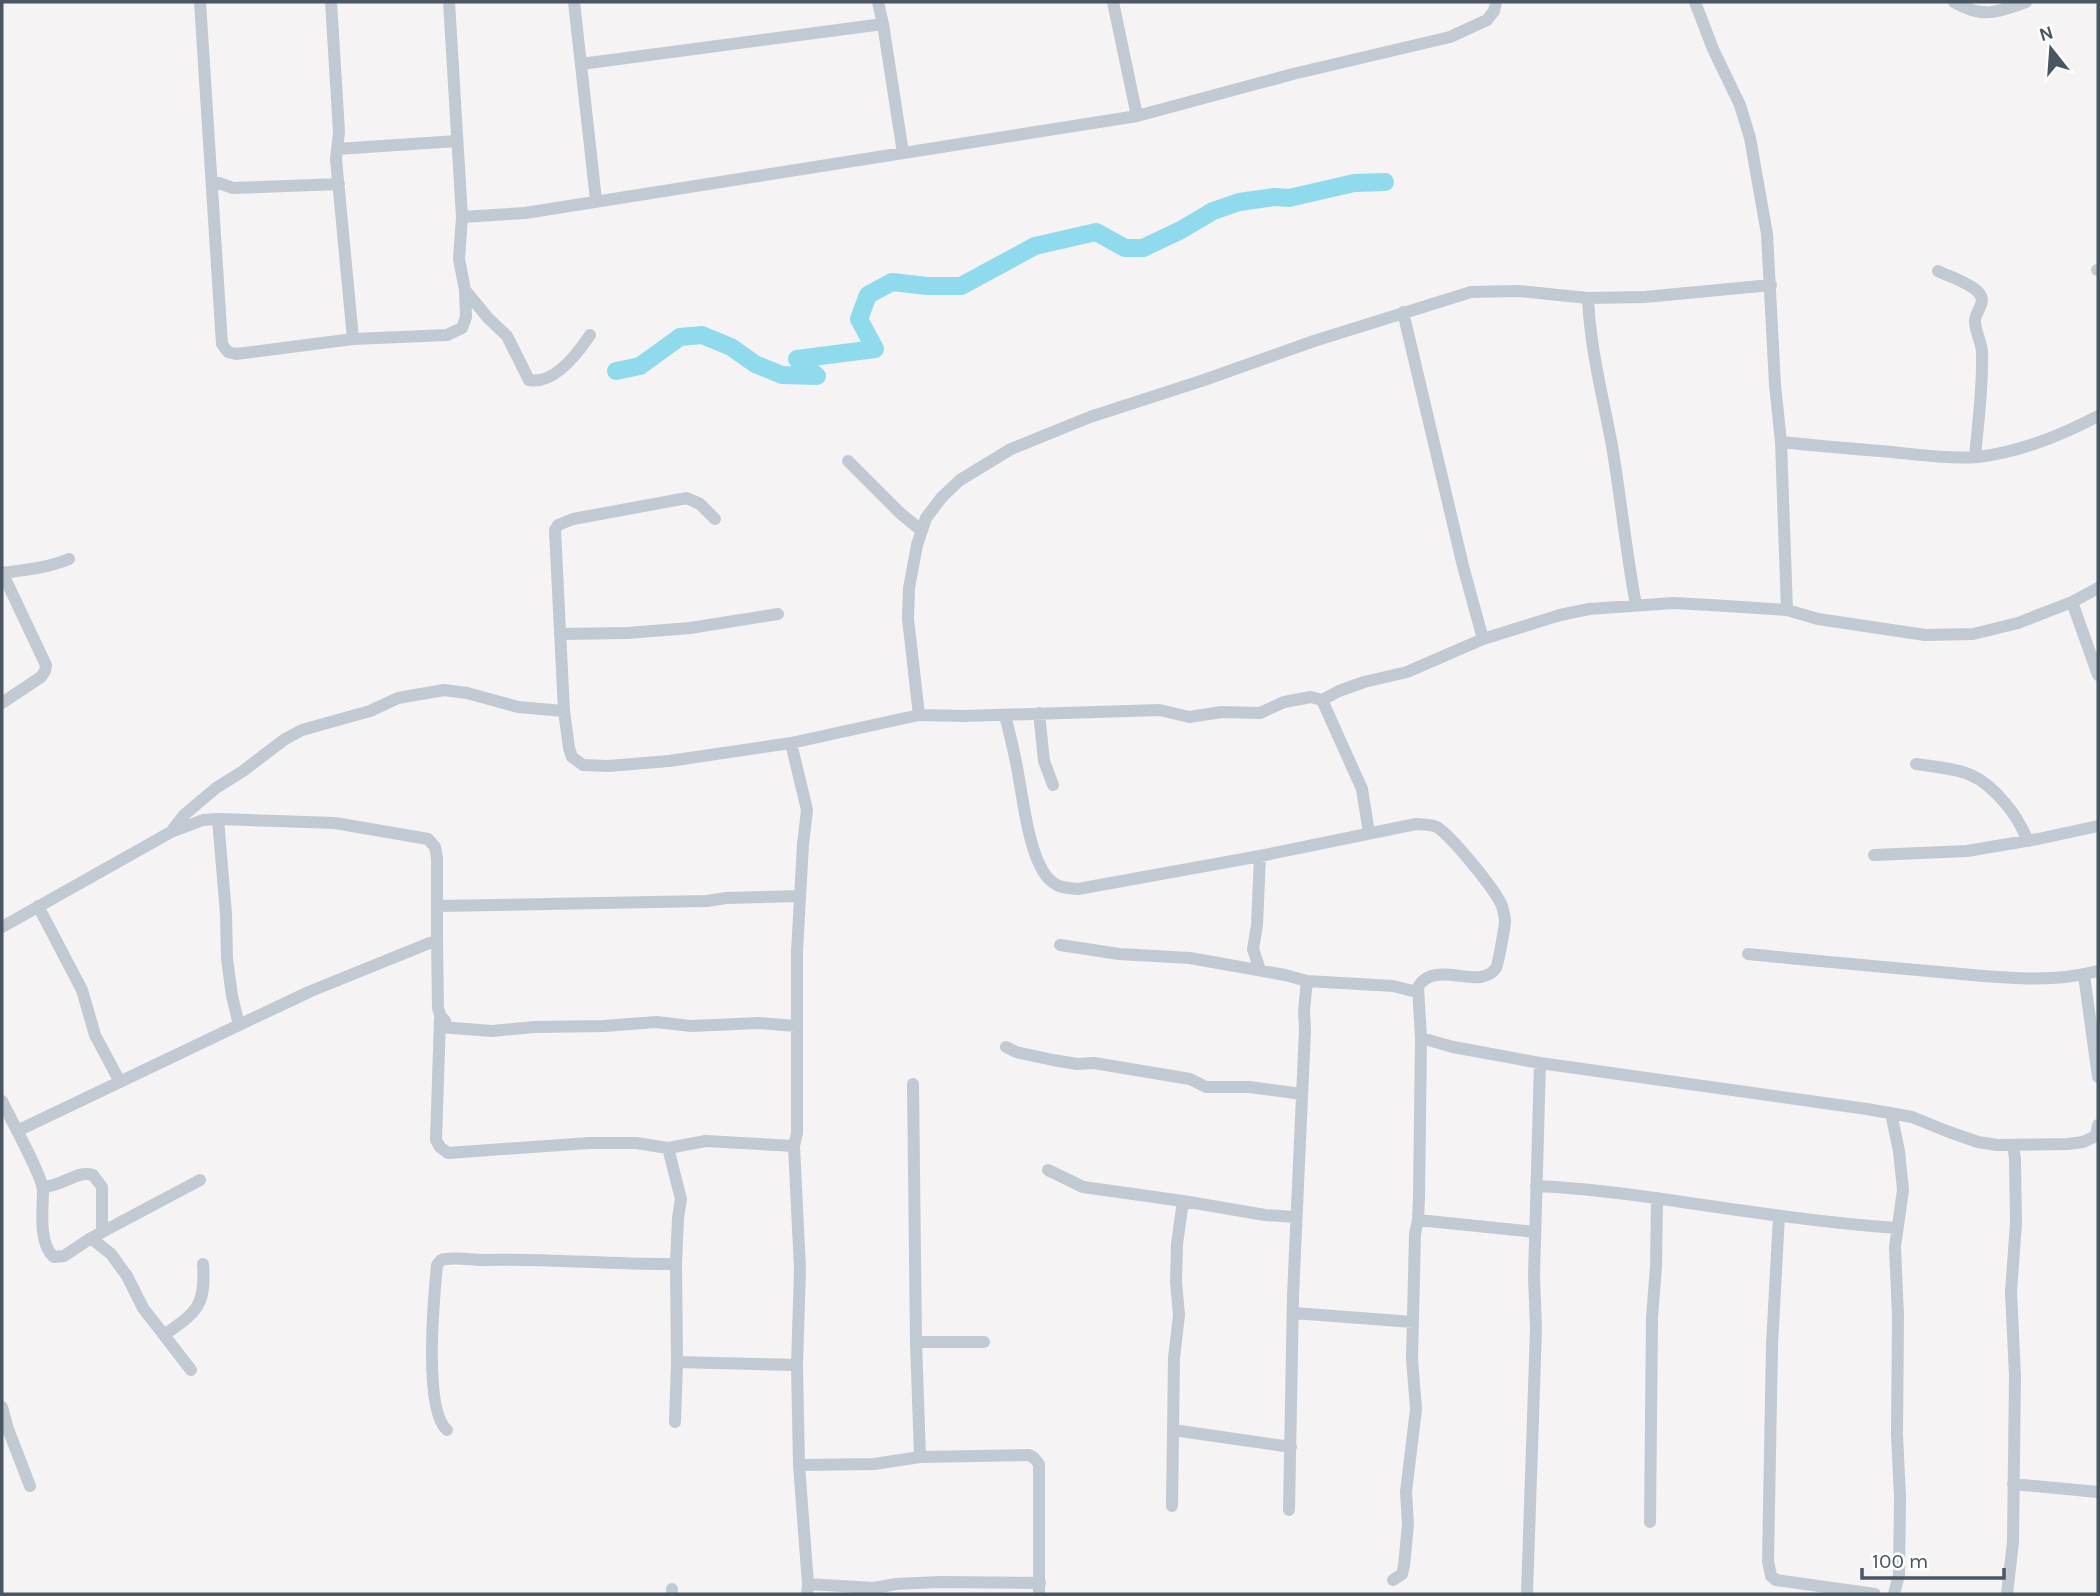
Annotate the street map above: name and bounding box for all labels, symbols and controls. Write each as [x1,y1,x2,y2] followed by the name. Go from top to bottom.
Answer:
[2016,14,2086,84] north arrow
[2037,21,2056,46] text: N
[1862,1536,2004,1580] scale bar
[1872,1549,1929,1573] text: 100 m

